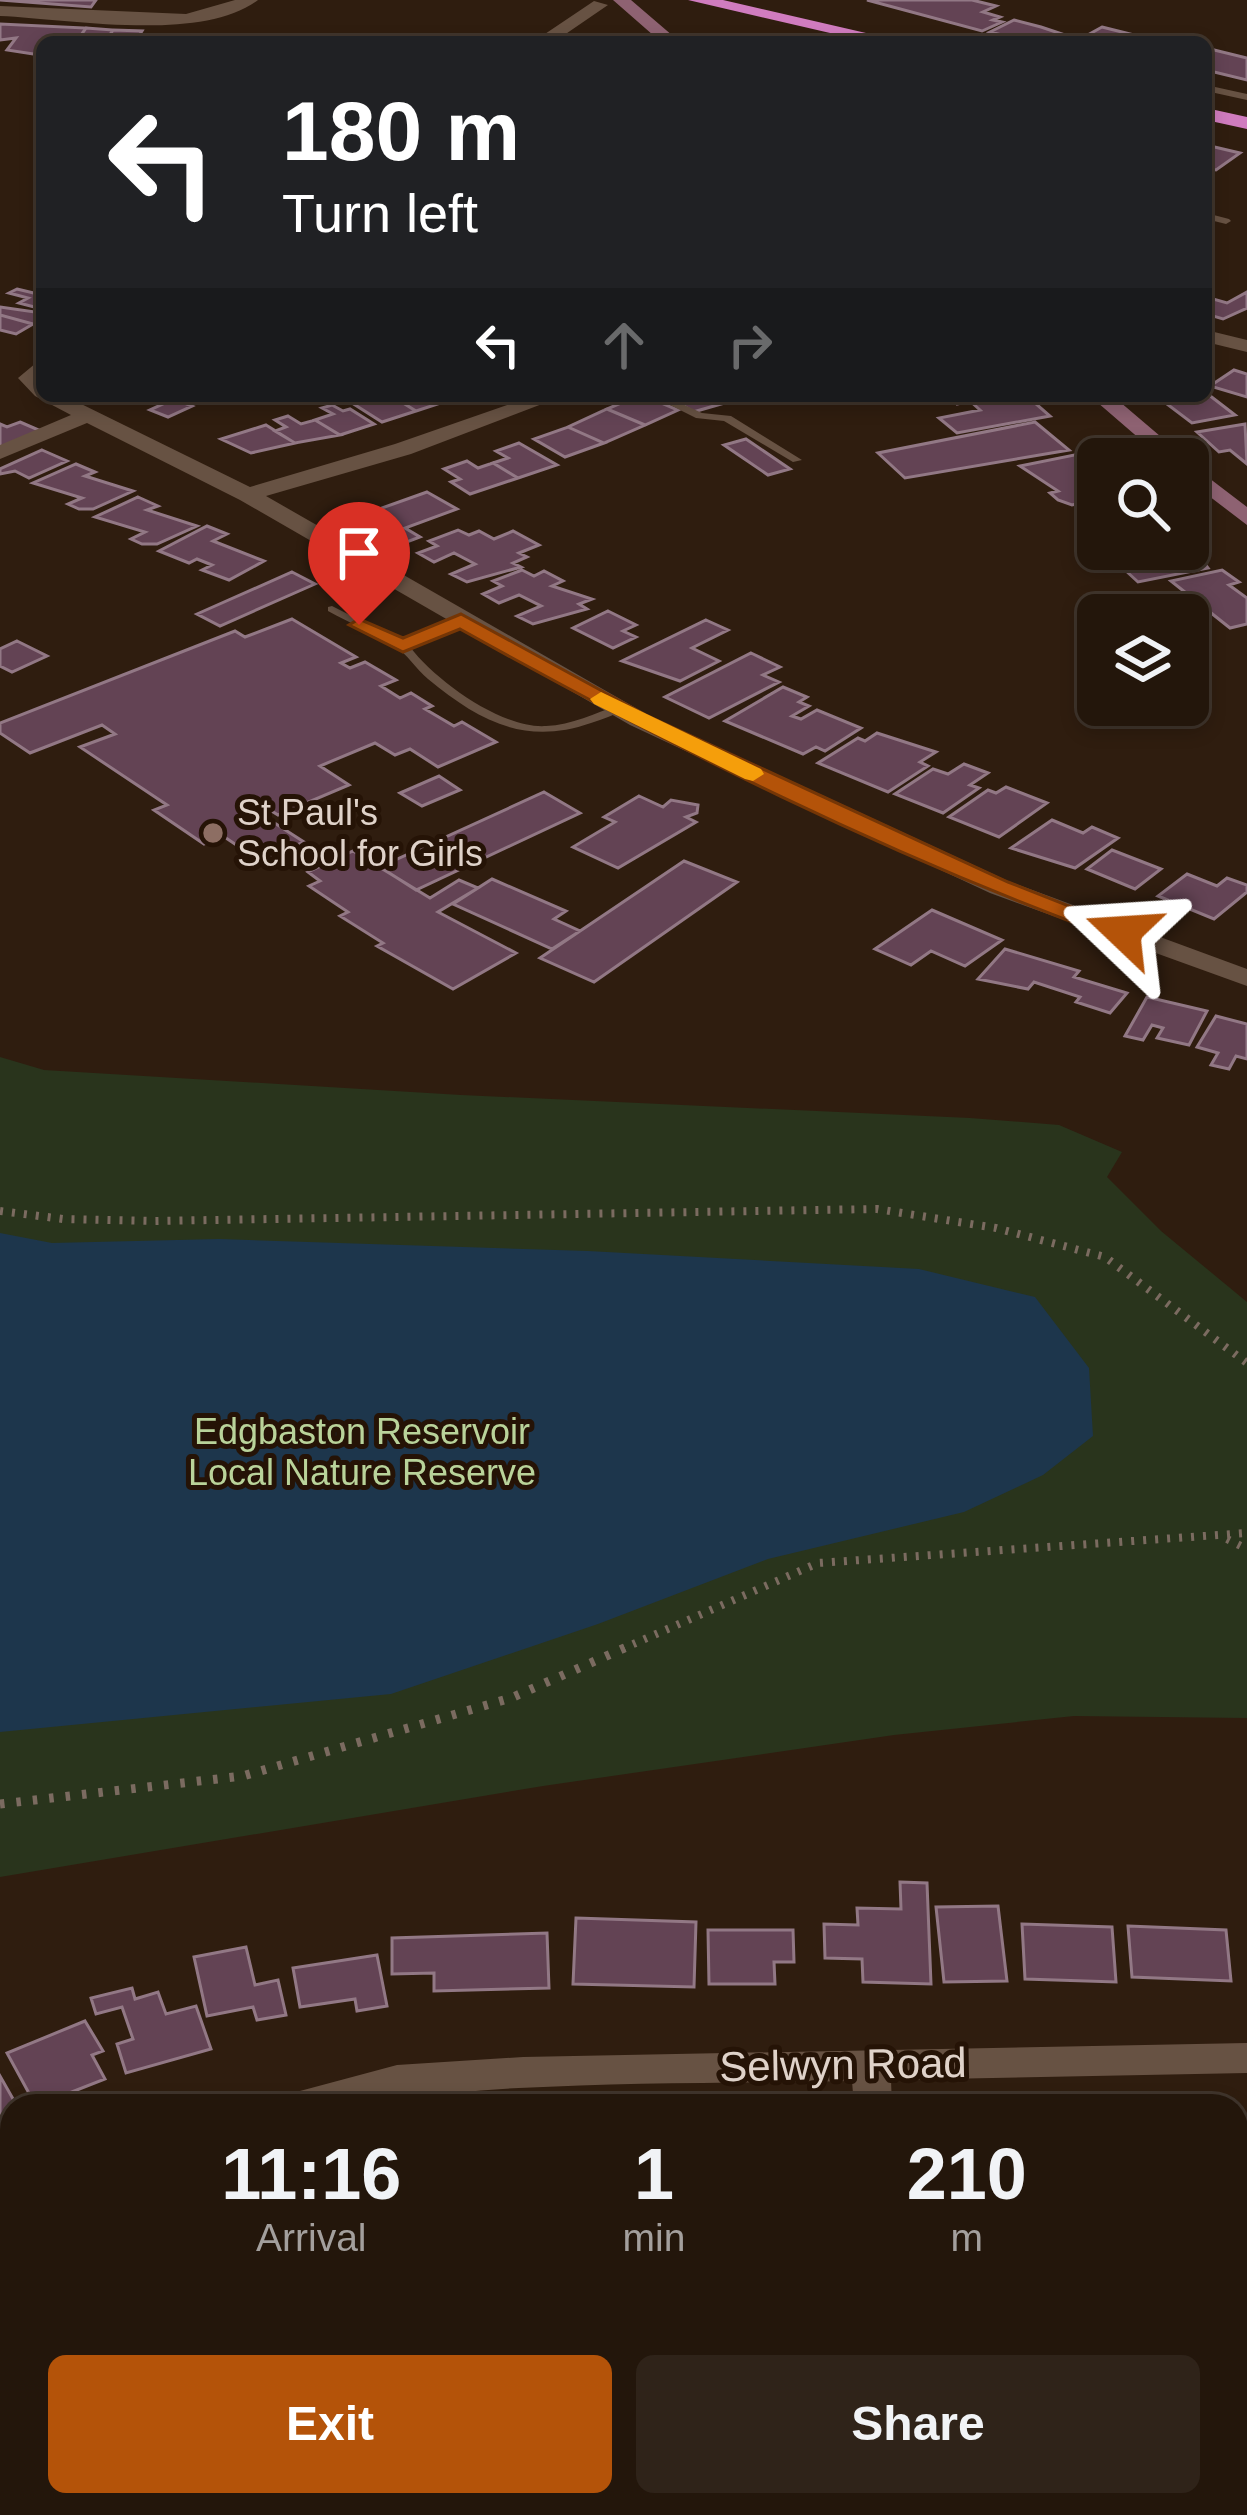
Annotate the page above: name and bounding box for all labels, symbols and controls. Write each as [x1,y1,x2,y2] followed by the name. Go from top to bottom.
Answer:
[84,84,240,240] icon: left
[282,84,520,178] text: 180 m
[282,183,478,243] text: Turn left
[465,312,531,378] icon: left
[591,312,657,378] icon: ahead
[717,312,783,378] icon: right
[1077,438,1209,726] map controls
[1077,438,1209,570] button: search
[308,502,410,625] pin
[326,520,392,586] icon: arrive
[1077,594,1209,726] button: layers
[237,792,483,874] place label: St Paul's School for Girls
[200,820,226,846] marker: St Paul's School for Girls
[1060,869,1186,995] position arrow
[188,1411,536,1493] park label: Edgbaston Reservoir Local Nature Reserve
[719,2039,967,2090] street label: Selwyn Road
[221,2134,401,2214] text: 11:16
[634,2134,674,2214] text: 1
[907,2134,1027,2214] text: 210
[256,2216,367,2259] text: Arrival
[623,2216,685,2259] text: min
[950,2216,983,2259] text: m
[48,2355,612,2493] button: Exit
[636,2355,1200,2493] button: Share

